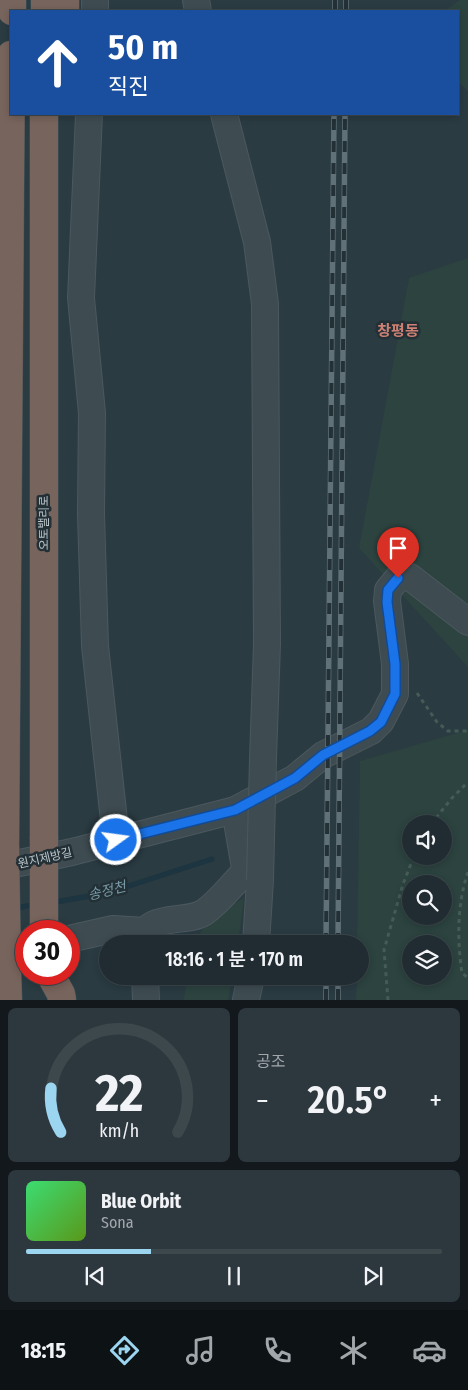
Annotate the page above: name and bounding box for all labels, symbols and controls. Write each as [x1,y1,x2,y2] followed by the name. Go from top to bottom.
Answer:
[108,26,178,68] text: 50 m
[25,30,90,95] icon: ahead
[108,73,148,100] text: 직진
[377,322,419,340] district label: 창평동
[37,495,51,551] street label: 오토밸리로
[377,527,419,578] pin
[384,534,412,562] icon: arrive
[89,813,141,865] position arrow
[402,815,452,985] map controls
[402,815,452,865] button: sound
[17,845,73,871] street label: 원지제방길
[402,875,452,925] button: search
[86,878,129,904] water label: 송정천
[15,920,80,985] speed limit sign: 30
[402,935,452,985] button: layers
[165,948,303,971] text: 18:16 · 1 분 · 170 m
[256,1052,285,1071] text: 공조
[94,1062,143,1125] text: 22
[308,1077,390,1123] text: 20.5°
[256,1084,269,1117] text: −
[429,1084,442,1117] text: +
[99,1120,139,1142] text: km/h
[101,1190,181,1213] text: Blue Orbit
[101,1213,134,1232] text: Sona
[81,1262,109,1290] icon: previous
[220,1262,248,1290] icon: pause
[359,1262,387,1290] icon: next
[107,1333,142,1368] icon: directions
[183,1333,218,1368] icon: music
[260,1333,295,1368] icon: phone
[336,1333,371,1368] icon: climate
[412,1333,447,1368] icon: car
[21,1337,66,1364] text: 18:15

